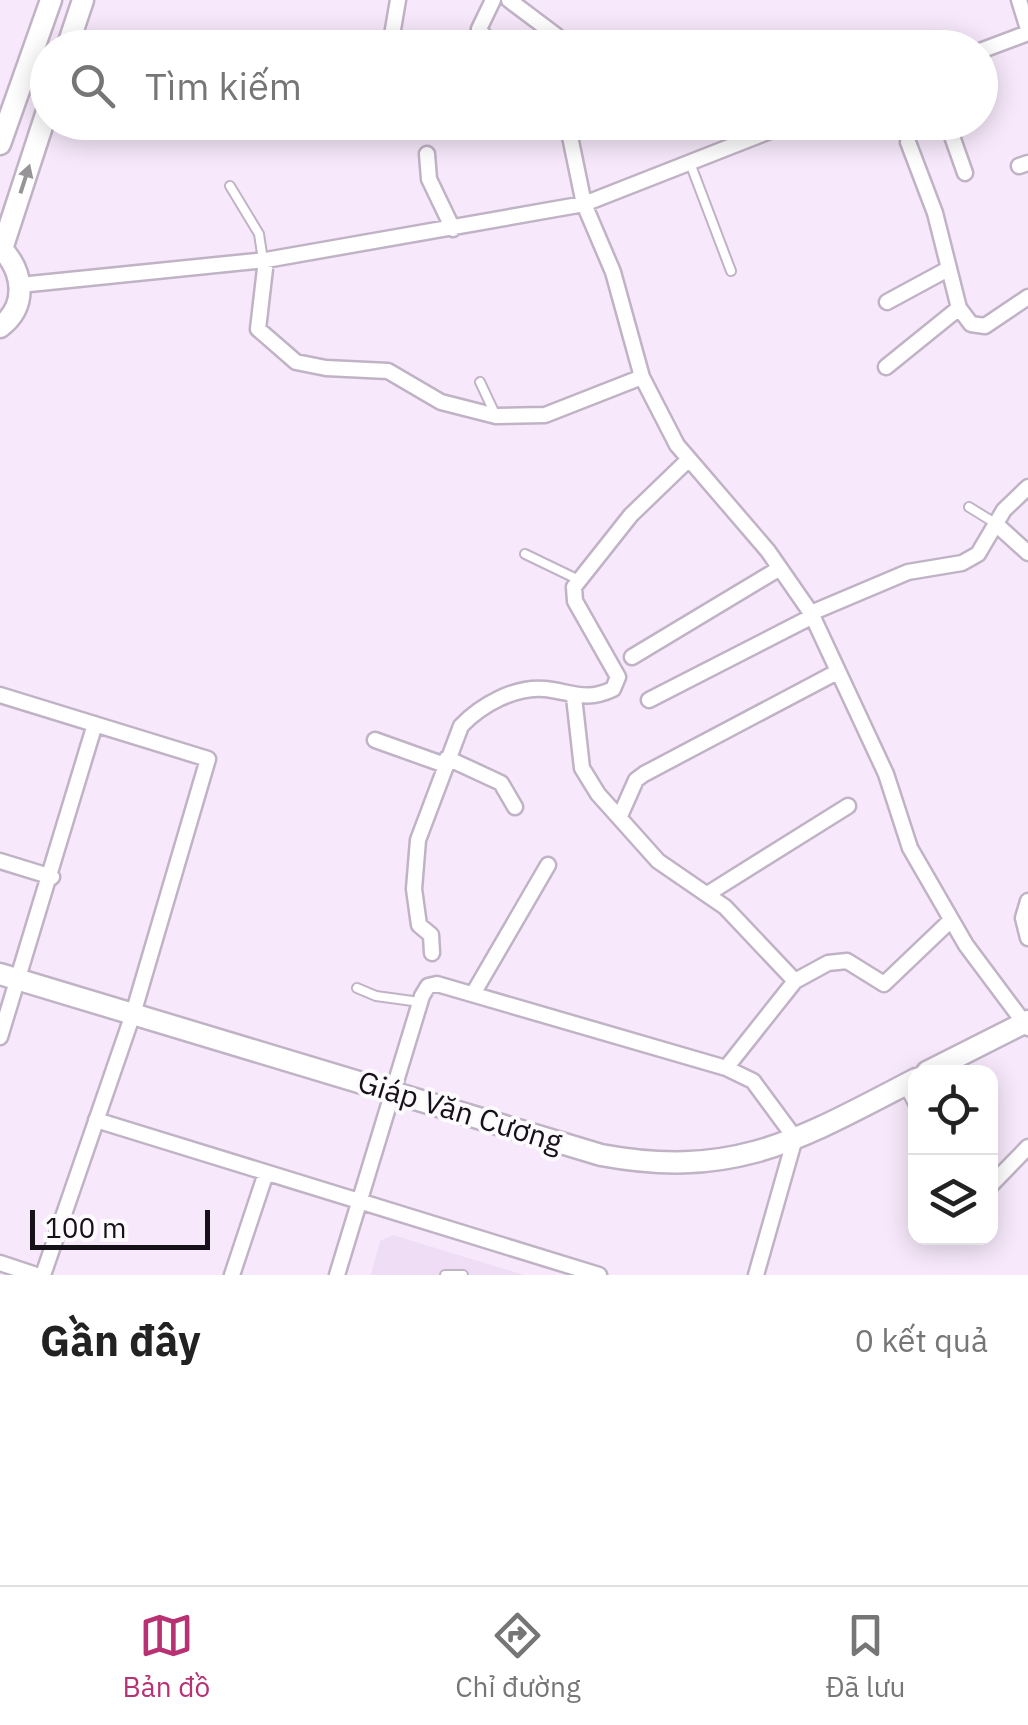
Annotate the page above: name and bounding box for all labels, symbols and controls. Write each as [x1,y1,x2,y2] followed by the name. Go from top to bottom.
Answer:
[30,30,998,140] search box
[65,58,120,113] icon: search
[145,61,302,110] text: Tìm kiếm
[18,163,33,193] one-way arrow
[354,1061,568,1160] street label: Giáp Văn Cương
[908,1065,998,1245] map controls
[908,1065,998,1155] button: locate
[908,1155,998,1245] button: layers
[30,1205,210,1250] scale bar
[45,1209,126,1246] text: 100 m
[40,1313,201,1368] text: Gần đây
[855,1319,988,1361] text: 0 kết quả
[122,1608,210,1705] tab: Bản đồ
[455,1608,581,1705] tab: Chỉ đường
[826,1608,906,1705] tab: Đã lưu

